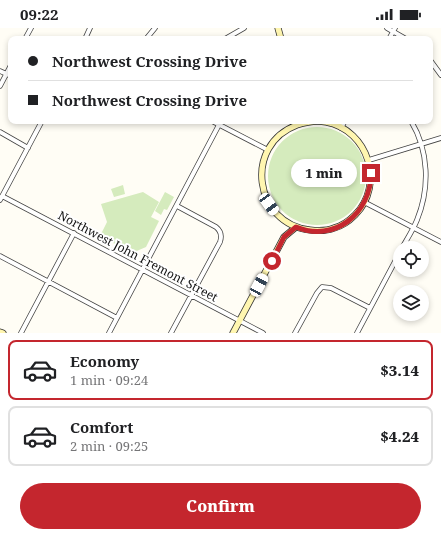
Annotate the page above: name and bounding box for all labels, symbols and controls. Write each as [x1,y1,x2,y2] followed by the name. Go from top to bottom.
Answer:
[20,4,58,24] text: 09:22
[52,51,247,71] text: Northwest Crossing Drive
[52,90,247,110] text: Northwest Crossing Drive
[291,159,357,187] callout: 1 min
[305,164,343,182] text: 1 min
[362,164,380,182] route end
[257,191,281,217] car
[55,207,221,305] street label: Northwest John Fremont Street
[393,241,429,321] map controls
[393,241,429,277] button: locate
[263,252,281,270] route start
[248,272,270,298] car
[393,285,429,321] button: layers
[70,351,139,371] text: Economy
[22,352,58,388] icon: car
[380,360,419,380] text: $3.14
[70,371,148,389] text: 1 min · 09:24
[70,417,133,437] text: Comfort
[22,418,58,454] icon: car
[380,426,419,446] text: $4.24
[70,437,148,455] text: 2 min · 09:25
[20,483,421,529] button: Confirm

